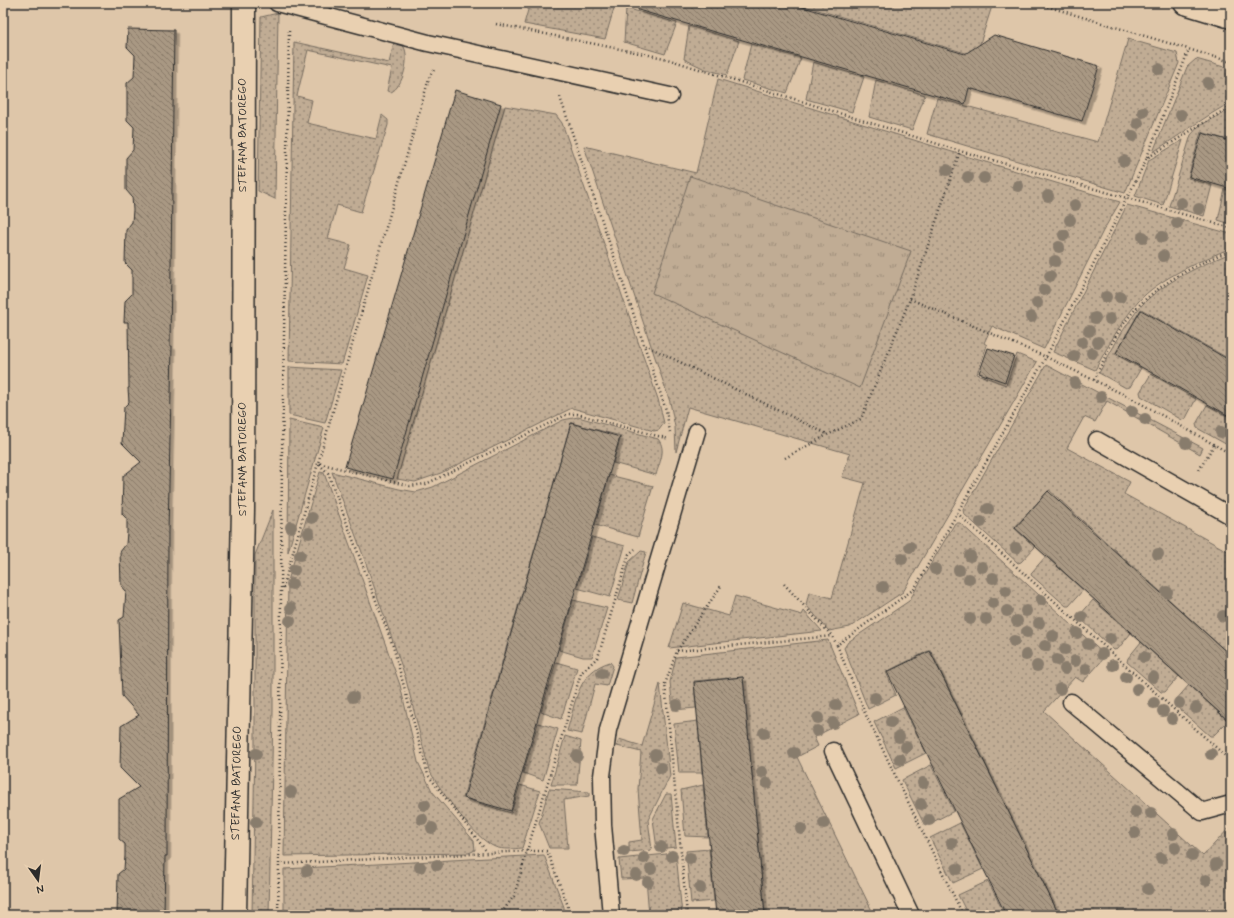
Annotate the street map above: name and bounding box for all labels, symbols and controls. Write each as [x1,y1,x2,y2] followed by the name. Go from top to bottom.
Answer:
[235,78,251,192] street label: STEFANA BATOREGO
[235,402,251,516] street label: STEFANA BATOREGO
[228,726,246,840] street label: STEFANA BATOREGO
[18,860,58,900] north arrow
[35,881,45,896] text: N

